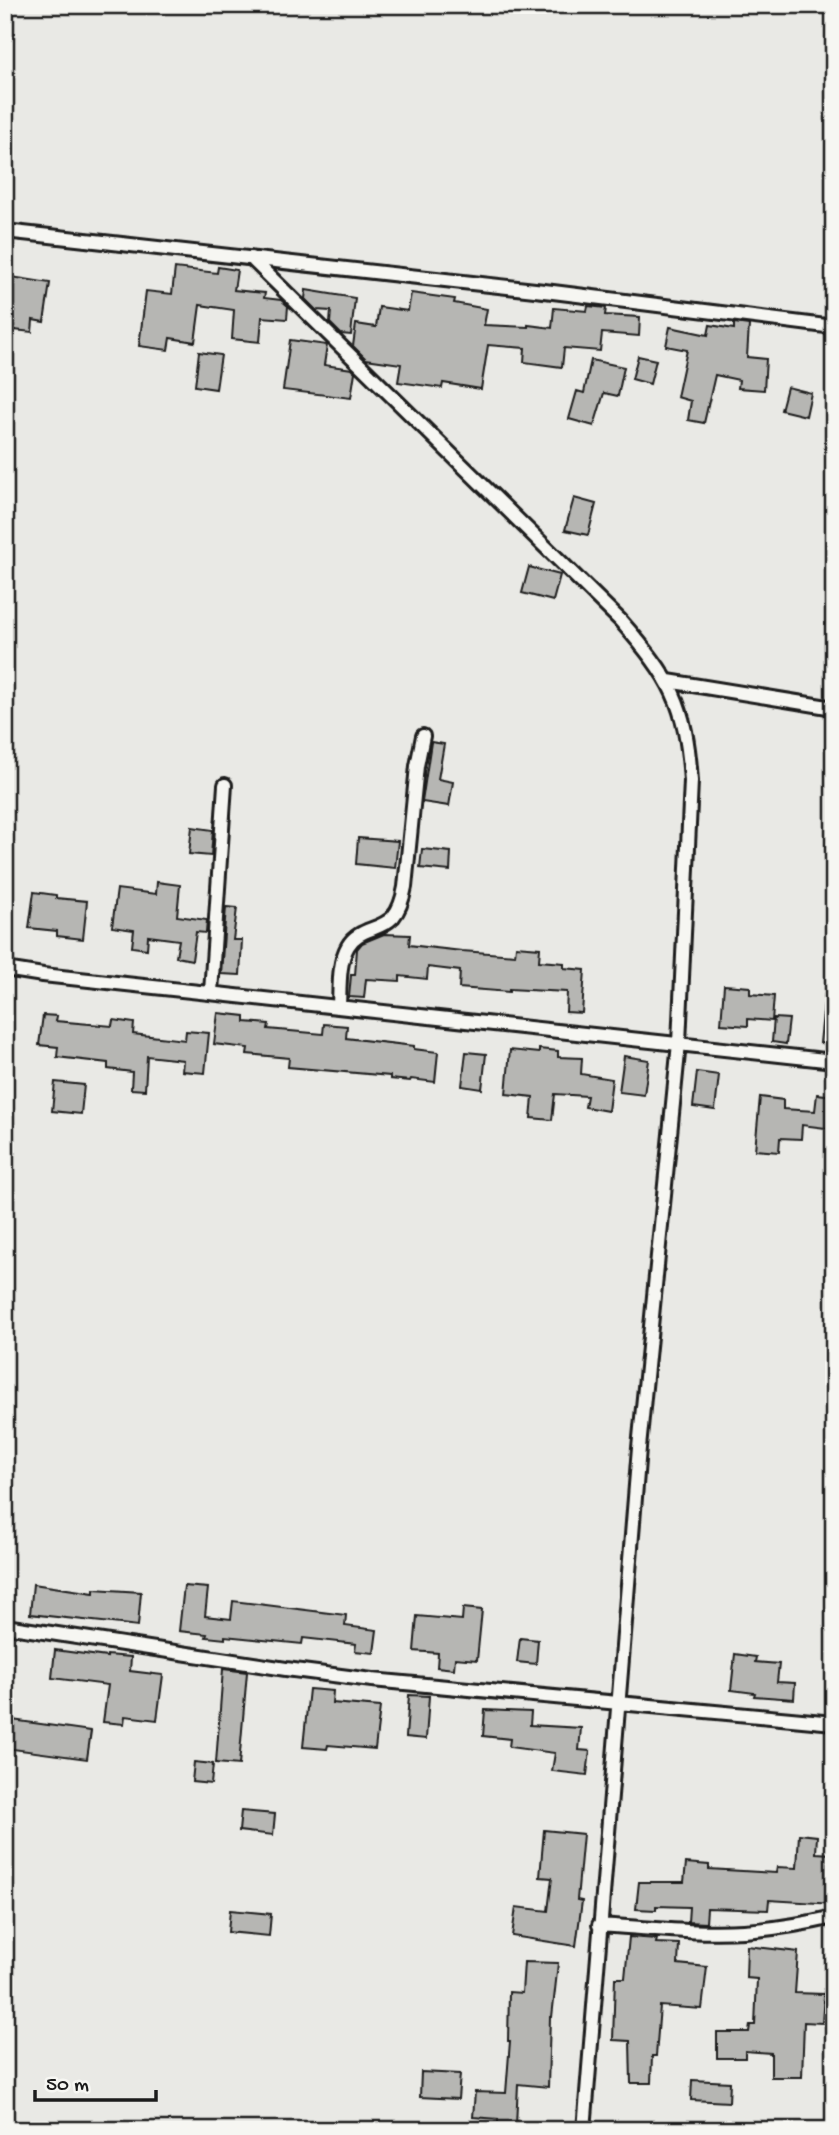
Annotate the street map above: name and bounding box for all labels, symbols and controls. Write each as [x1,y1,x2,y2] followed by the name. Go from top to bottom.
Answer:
[35,2058,156,2102] scale bar
[46,2074,89,2099] text: 50 m

